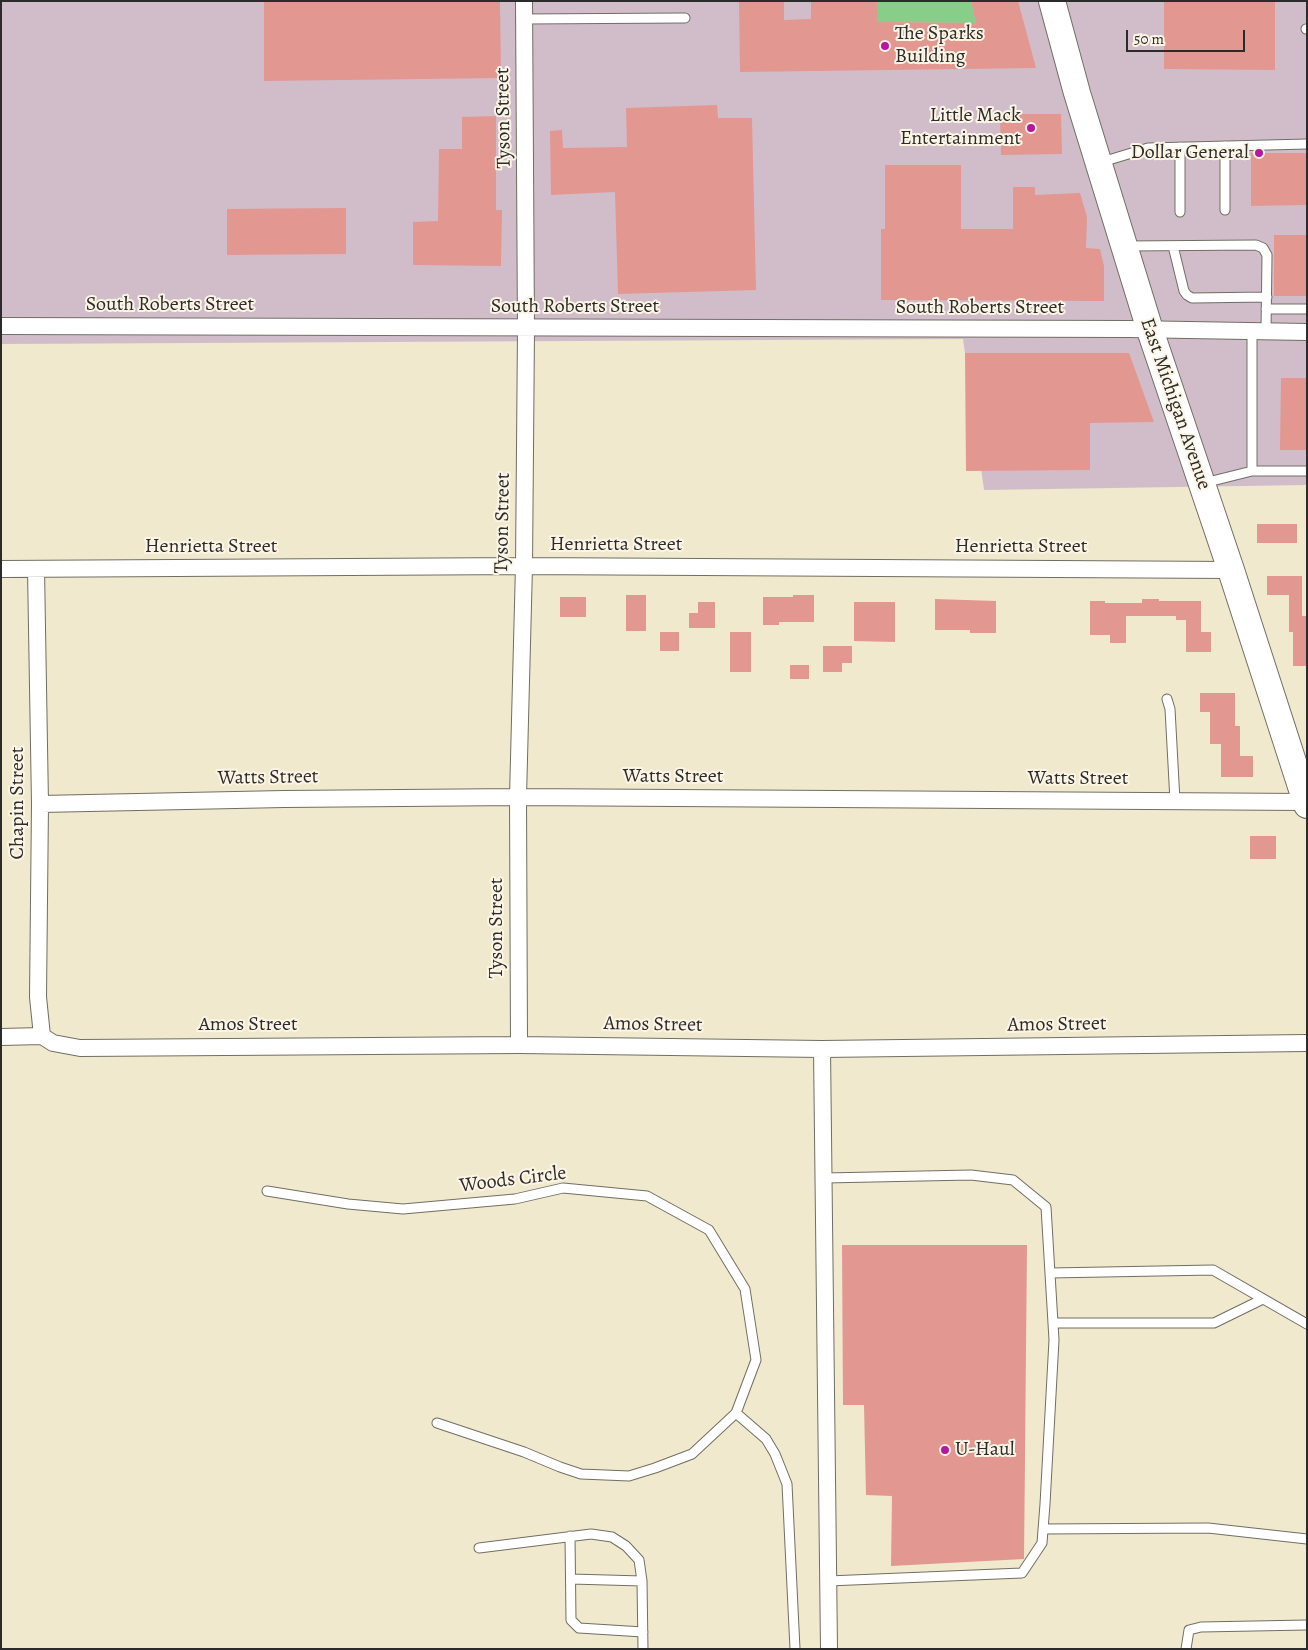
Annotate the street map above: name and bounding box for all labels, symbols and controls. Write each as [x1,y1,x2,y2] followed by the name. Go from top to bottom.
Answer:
[1128,20,1247,52] scale bar
[895,22,984,69] place label: The Sparks Building
[1134,29,1164,49] text: 50 m
[879,40,891,52] marker: The Sparks Building
[491,67,517,169] street label: Tyson Street
[900,104,1021,151] place label: Little Mack Entertainment
[1025,122,1037,134] marker: Little Mack Entertainment
[1131,141,1249,165] place label: Dollar General
[1253,147,1265,159] marker: Dollar General
[86,293,254,317] street label: South Roberts Street
[491,295,659,319] street label: South Roberts Street
[896,296,1064,320] street label: South Roberts Street
[1134,315,1216,493] street label: East Michigan Avenue
[490,472,516,574] street label: Tyson Street
[550,533,682,557] street label: Henrietta Street
[145,535,277,559] street label: Henrietta Street
[955,535,1087,559] street label: Henrietta Street
[6,747,30,859] street label: Chapin Street
[217,765,319,791] street label: Watts Street
[623,765,723,789] street label: Watts Street
[1028,767,1128,791] street label: Watts Street
[485,878,509,978] street label: Tyson Street
[603,1012,703,1038] street label: Amos Street
[1007,1012,1107,1038] street label: Amos Street
[198,1013,298,1037] street label: Amos Street
[458,1162,568,1198] street label: Woods Circle
[955,1438,1015,1462] place label: U-Haul
[939,1444,951,1456] marker: U-Haul

